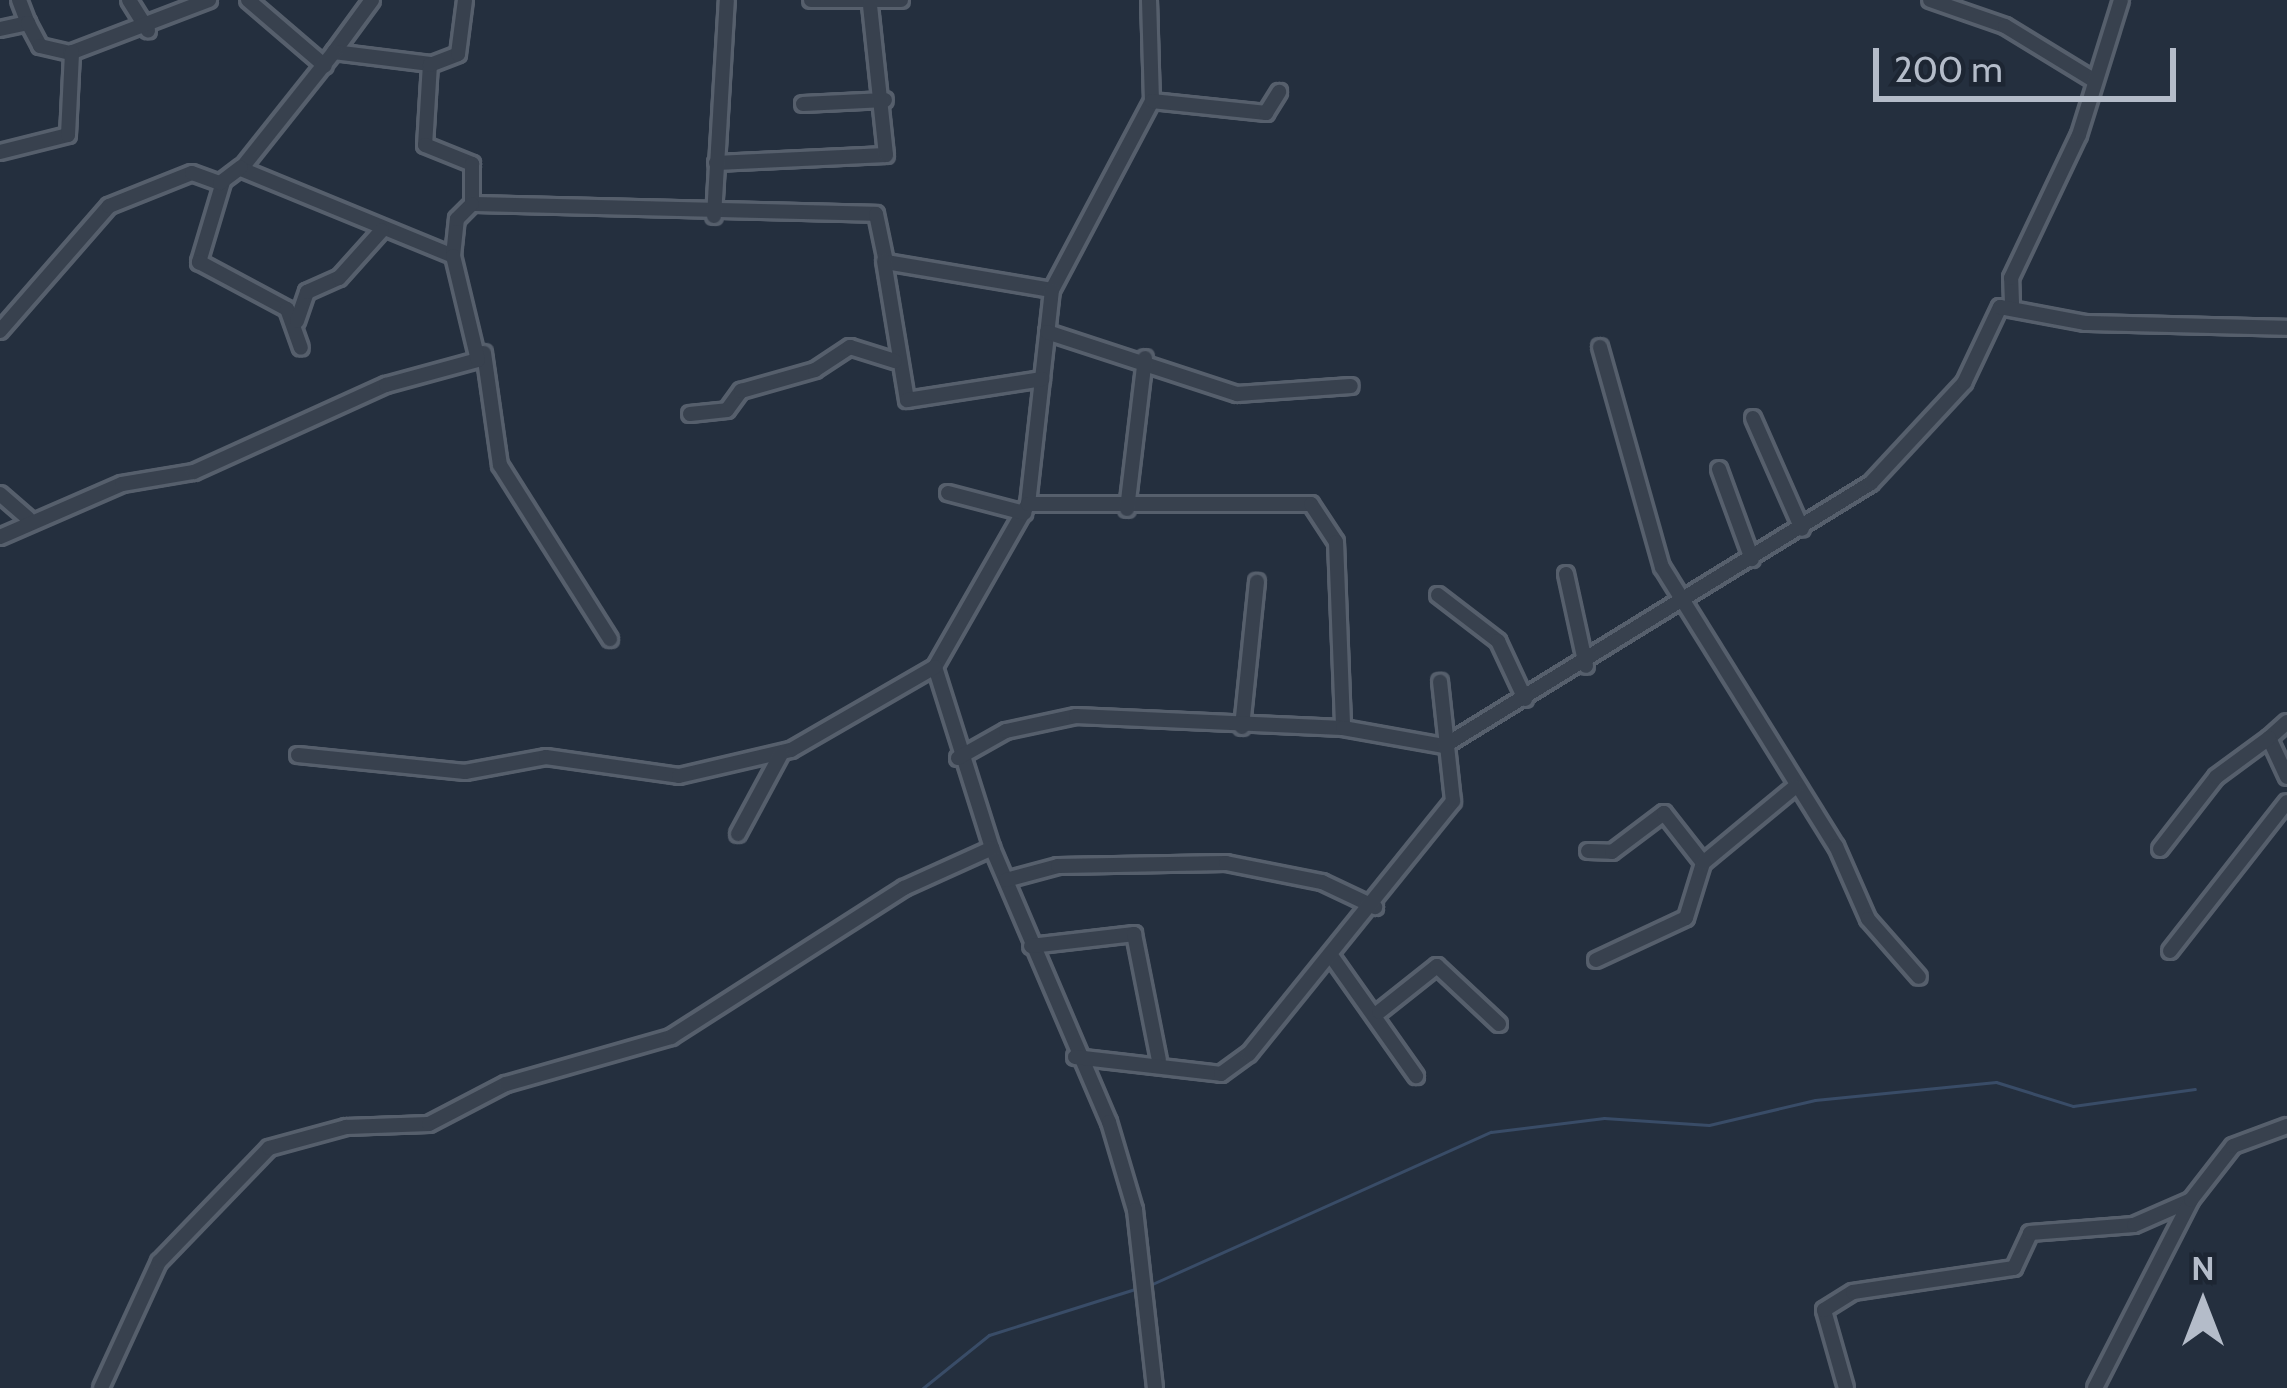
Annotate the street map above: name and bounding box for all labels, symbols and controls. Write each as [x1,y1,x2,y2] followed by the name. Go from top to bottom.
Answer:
[1879,24,2182,98] scale bar
[1894,47,2003,91] text: 200 m
[2143,1244,2263,1364] north arrow
[2191,1248,2215,1288] text: N

